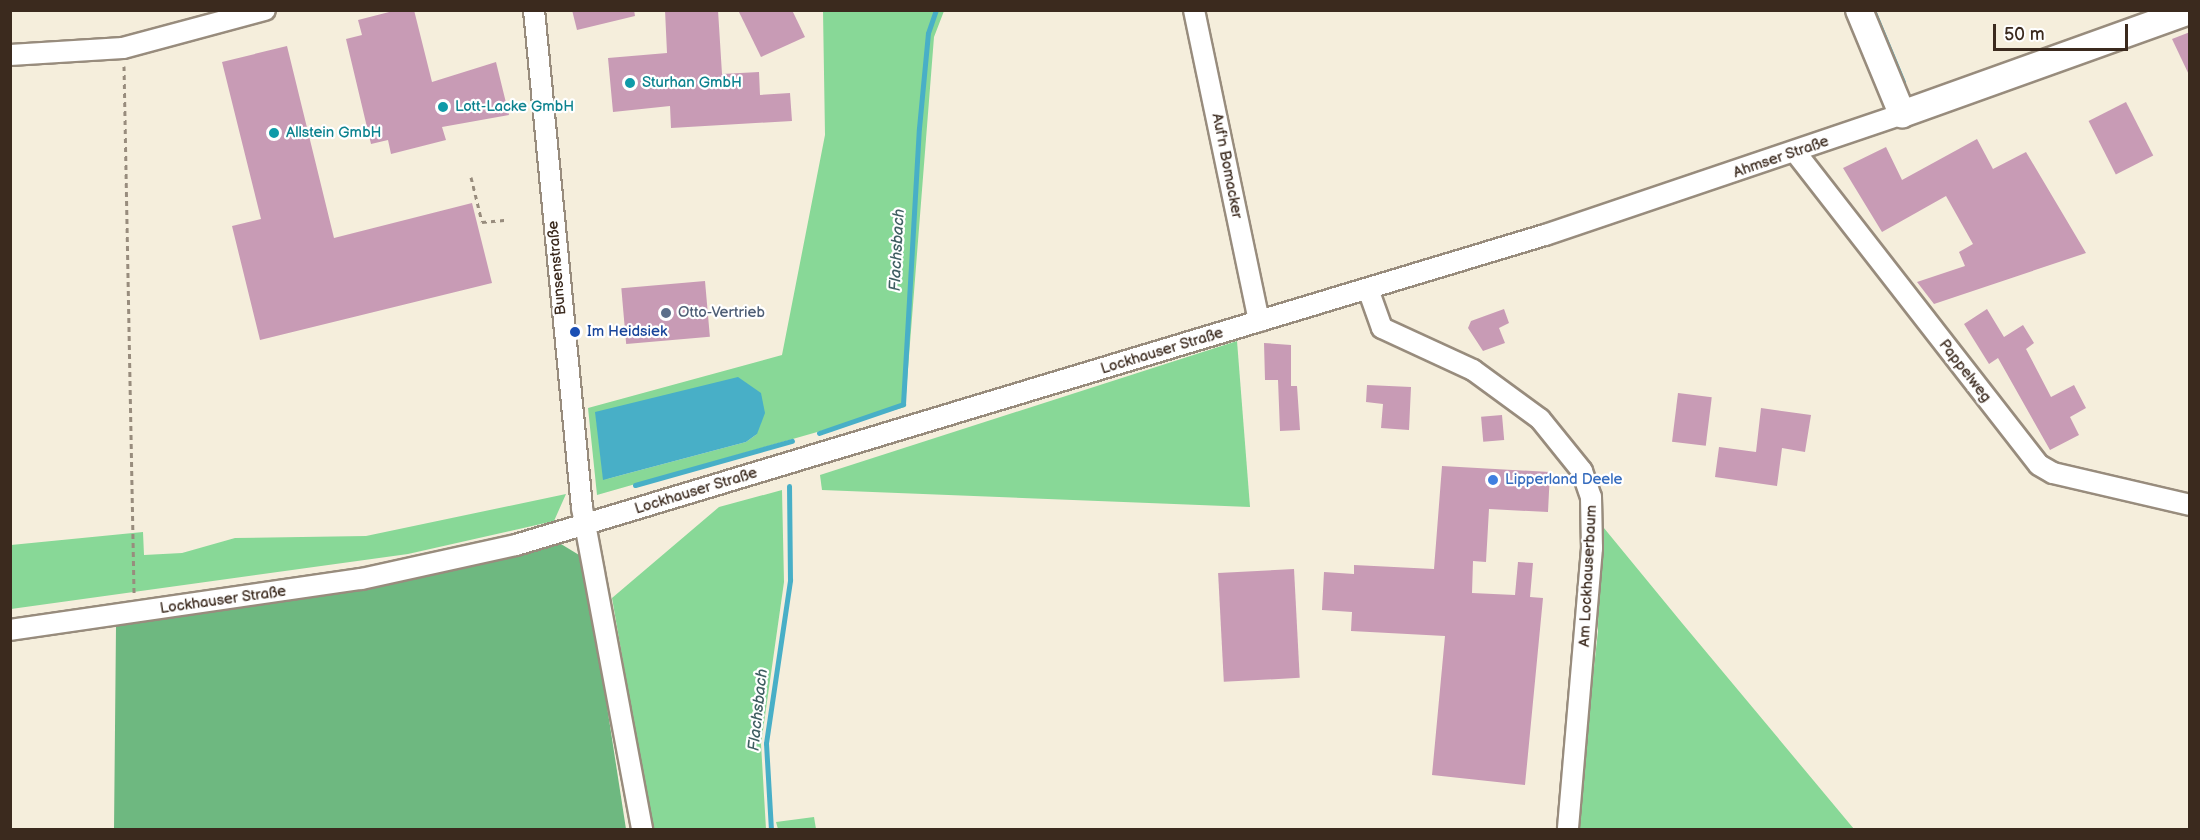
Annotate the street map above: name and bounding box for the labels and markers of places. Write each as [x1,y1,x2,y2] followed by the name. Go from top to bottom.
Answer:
[642,74,742,92] place label: Sturhan GmbH
[623,76,637,90] marker: Sturhan GmbH
[455,98,574,116] place label: Lott-Lacke GmbH
[436,100,450,114] marker: Lott-Lacke GmbH
[286,124,382,142] place label: Allstein GmbH
[267,126,281,140] marker: Allstein GmbH
[678,304,765,322] place label: Otto-Vertrieb
[659,306,673,320] marker: Otto-Vertrieb
[587,323,667,341] place label: Im Heidsiek
[568,325,582,339] marker: Im Heidsiek
[1505,471,1622,489] place label: Lipperland Deele
[1486,473,1500,487] marker: Lipperland Deele

